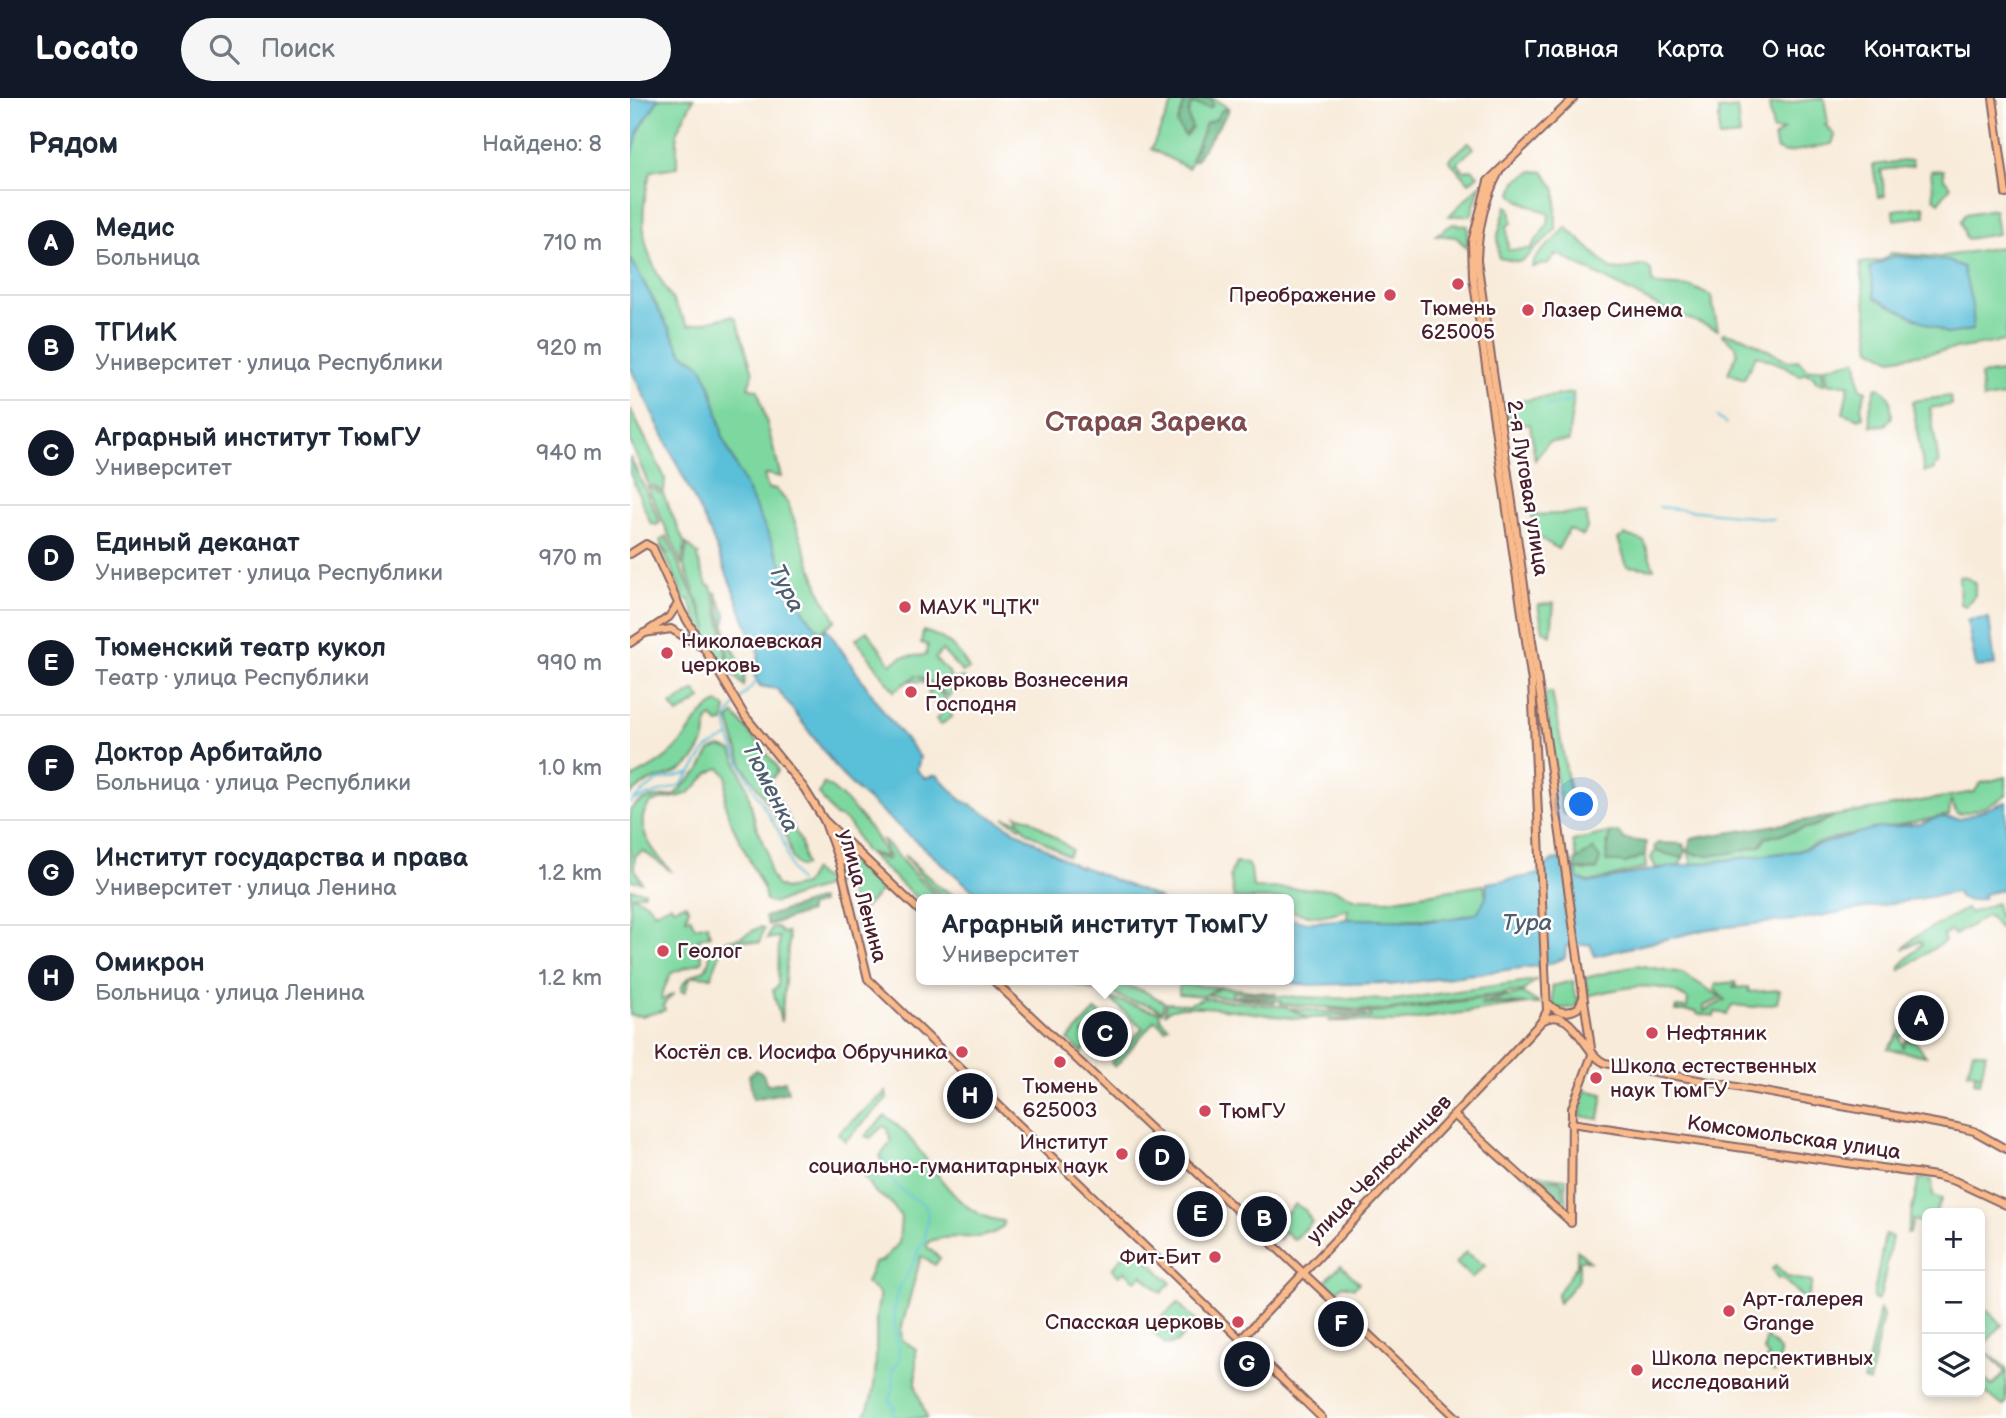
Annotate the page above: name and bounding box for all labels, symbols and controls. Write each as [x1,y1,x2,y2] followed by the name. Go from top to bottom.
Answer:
[181,18,671,81] search box
[35,29,139,69] text: Locato
[205,30,243,68] icon: search
[261,34,335,65] text: Поиск
[1524,35,1618,64] text: Главная
[1656,35,1724,64] text: Карта
[1762,35,1825,64] text: О нас
[1863,35,1971,64] text: Контакты
[28,126,118,162] text: Рядом
[482,130,602,158] text: Найдено: 8
[95,213,175,244] text: Медис
[44,229,58,257] text: A
[543,229,602,257] text: 710 m
[95,244,200,272] text: Больница
[1450,276,1466,292] marker: Тюмень 625005
[1228,283,1376,308] place label: Преображение
[1382,287,1398,303] marker: Преображение
[1420,296,1496,345] place label: Тюмень 625005
[1541,298,1683,323] place label: Лазер Синема
[1520,302,1536,318] marker: Лазер Синема
[95,318,177,349] text: ТГИиК
[43,334,59,362] text: B
[536,334,602,362] text: 920 m
[95,349,443,377] text: Университет · улица Республики
[1501,398,1554,578] street label: 2-я Луговая улица
[1045,406,1248,439] district label: Старая Зарека
[95,423,421,454] text: Аграрный институт ТюмГУ
[43,439,59,467] text: C
[536,439,602,467] text: 940 m
[95,454,232,482] text: Университет
[95,528,300,559] text: Единый деканат
[43,544,59,572] text: D
[539,544,602,572] text: 970 m
[95,559,443,587] text: Университет · улица Республики
[762,560,810,617] water label: Тура
[919,595,1040,620] place label: МАУК "ЦТК"
[897,599,913,615] marker: МАУК "ЦТК"
[681,629,822,678] place label: Николаевская церковь
[95,633,386,664] text: Тюменский театр кукол
[659,645,675,661] marker: Николаевская церковь
[44,649,58,677] text: E
[537,649,602,677] text: 990 m
[95,664,369,692] text: Театр · улица Республики
[925,668,1129,717] place label: Церковь Вознесения Господня
[903,684,919,700] marker: Церковь Вознесения Господня
[95,738,322,769] text: Доктор Арбитайло
[736,738,805,837] water label: Тюменка
[44,754,58,782] text: F
[539,754,602,782] text: 1.0 km
[95,769,411,797] text: Больница · улица Республики
[1564,787,1598,821] your location
[833,827,892,966] street label: улица Ленина
[95,843,468,874] text: Институт государства и права
[43,859,59,887] text: G
[539,859,602,887] text: 1.2 km
[95,874,397,902] text: Университет · улица Ленина
[916,894,1294,985] popup
[1502,909,1552,937] water label: Тура
[942,910,1268,941] text: Аграрный институт ТюмГУ
[677,939,742,964] place label: Геолог
[942,941,1079,969] text: Университет
[655,943,671,959] marker: Геолог
[95,948,205,979] text: Омикрон
[42,964,60,992] text: H
[539,964,602,992] text: 1.2 km
[95,979,365,1007] text: Больница · улица Ленина
[1898,992,1944,1044] pin: A
[1082,1008,1128,1060] pin: C
[1666,1021,1767,1046] place label: Нефтяник
[1644,1025,1660,1041] marker: Нефтяник
[654,1040,949,1065] place label: Костёл св. Иосифа Обручника
[954,1044,970,1060] marker: Костёл св. Иосифа Обручника
[1052,1054,1068,1070] marker: Тюмень 625003
[1610,1054,1817,1103] place label: Школа естественных наук ТюмГУ
[947,1070,993,1122] pin: H
[1588,1070,1604,1086] marker: Школа естественных наук ТюмГУ
[1022,1074,1098,1123] place label: Тюмень 625003
[1302,1090,1457,1249] street label: улица Челюскинцев
[1219,1099,1286,1124] place label: ТюмГУ
[1197,1103,1213,1119] marker: ТюмГУ
[1685,1110,1903,1165] street label: Комсомольская улица
[809,1130,1108,1179] place label: Институт социально-гуманитарных наук
[1139,1132,1185,1184] pin: D
[1114,1146,1130,1162] marker: Институт социально-гуманитарных наук
[1177,1188,1223,1240] pin: E
[1241,1193,1287,1245] pin: B
[1922,1208,1985,1397] map controls
[1922,1208,1985,1271] button: +
[1120,1245,1201,1270] place label: Фит-Бит
[1207,1249,1223,1265] marker: Фит-Бит
[1922,1271,1985,1334] button: −
[1742,1287,1864,1336] place label: Арт-галерея Grange
[1318,1298,1364,1350] pin: F
[1721,1303,1737,1319] marker: Арт-галерея Grange
[1045,1310,1225,1335] place label: Спасская церковь
[1230,1314,1246,1330] marker: Спасская церковь
[1922,1334,1985,1397] button: layers
[1224,1338,1270,1390] pin: G
[1651,1346,1873,1395] place label: Школа перспективных исследований
[1629,1362,1645,1378] marker: Школа перспективных исследований

